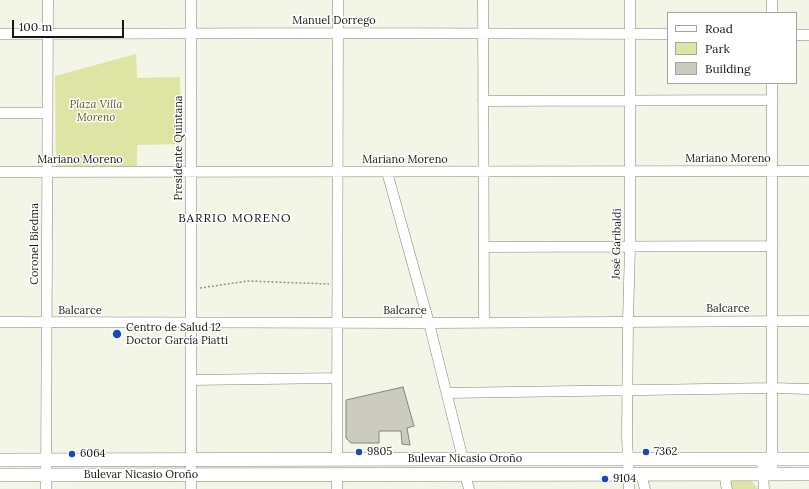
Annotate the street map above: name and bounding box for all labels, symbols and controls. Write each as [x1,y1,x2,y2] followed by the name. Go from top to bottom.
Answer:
[14,12,126,38] scale bar
[667,12,797,84] legend
[292,14,376,28] street label: Manuel Dorrego
[19,19,52,34] text: 100 m
[705,21,733,36] text: Road
[705,41,730,56] text: Park
[705,61,751,76] text: Building
[172,95,186,201] street label: Presidente Quintana
[70,98,122,124] park label: Plaza Villa Moreno
[685,152,771,166] street label: Mariano Moreno
[37,153,123,167] street label: Mariano Moreno
[362,153,448,167] street label: Mariano Moreno
[28,203,42,285] street label: Coronel Biedma
[610,208,624,280] street label: José Garibaldi
[178,212,292,226] district label: BARRIO MORENO
[706,302,750,316] street label: Balcarce
[58,304,102,318] street label: Balcarce
[383,304,427,318] street label: Balcarce
[126,321,228,347] place label: Centro de Salud 12 Doctor García Piatti
[111,328,123,340] marker: Centro de Salud 12 Doctor García Piatti
[367,445,392,459] place label: 9805
[654,445,677,459] place label: 7362
[80,447,106,461] place label: 6064
[354,447,364,457] marker: 9805
[641,447,651,457] marker: 7362
[67,449,77,459] marker: 6064
[408,452,522,466] street label: Bulevar Nicasio Oroño
[84,468,198,482] street label: Bulevar Nicasio Oroño
[613,472,636,486] place label: 9104
[600,474,610,484] marker: 9104

